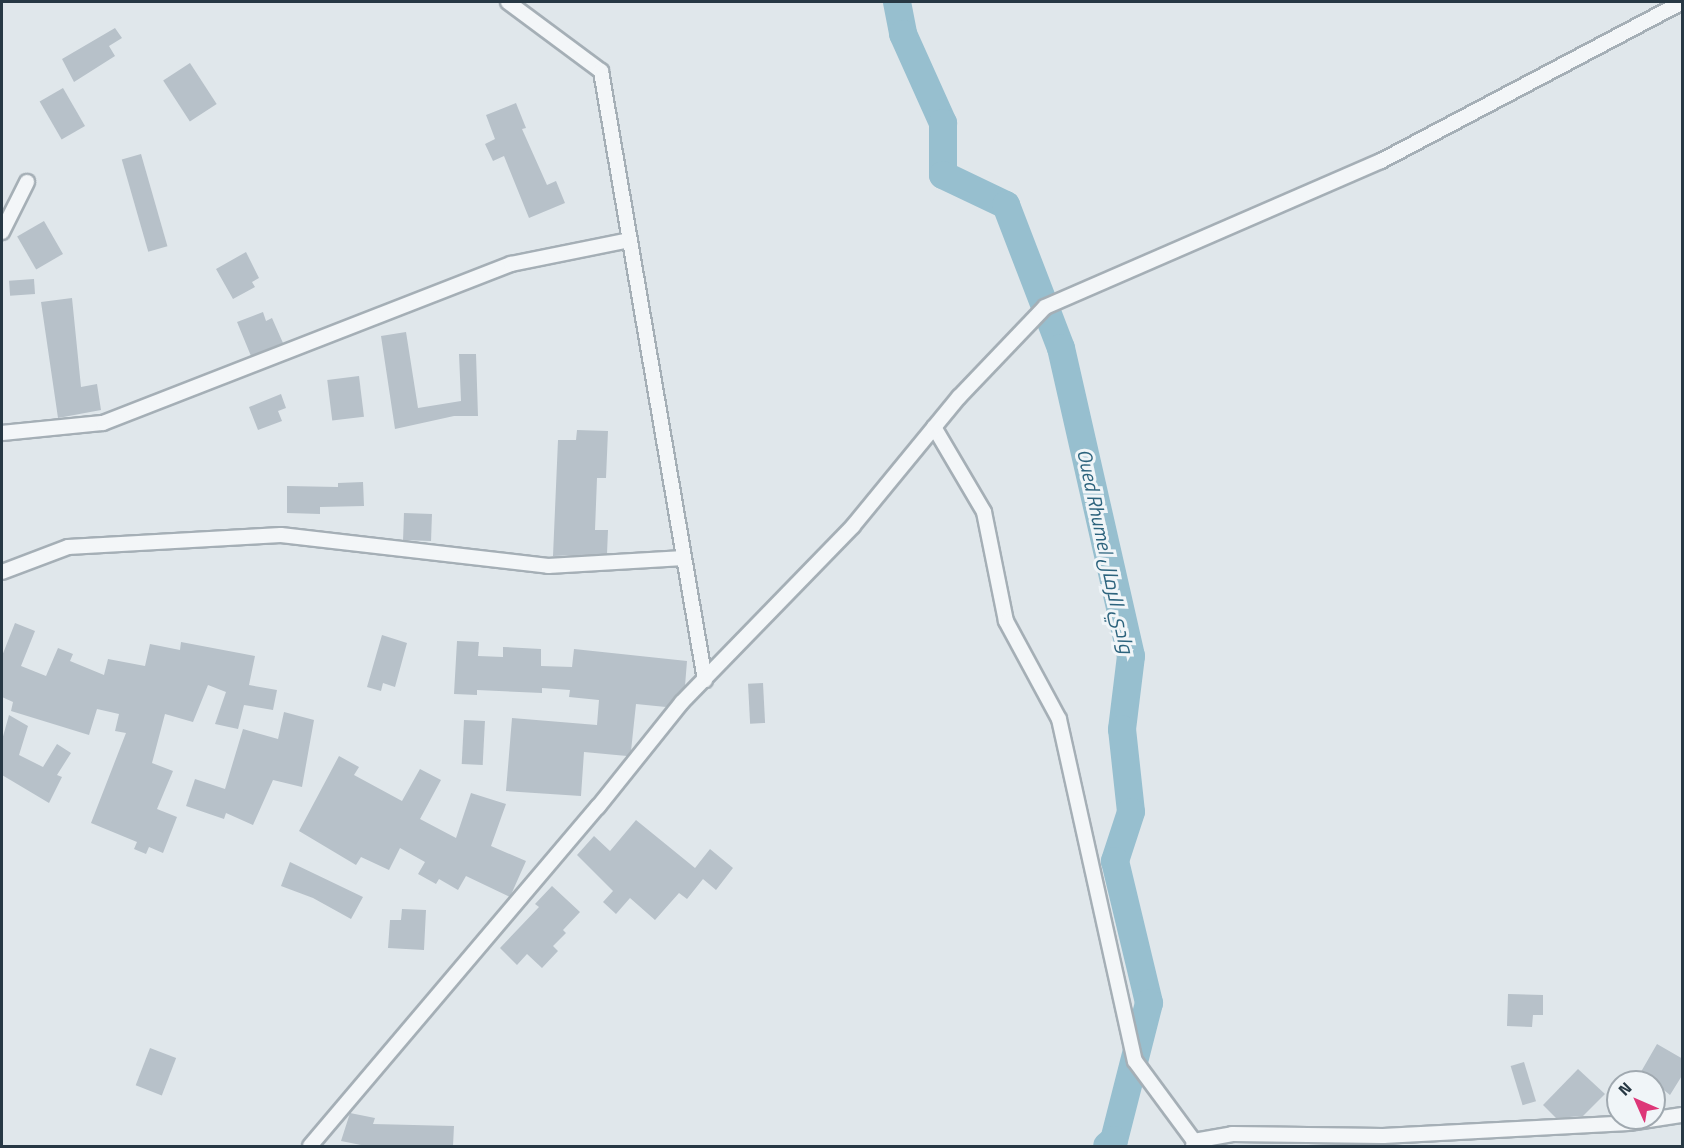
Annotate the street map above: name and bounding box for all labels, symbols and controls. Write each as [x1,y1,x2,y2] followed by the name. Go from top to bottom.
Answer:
[1073,447,1139,655] water label: Oued Rhumel وادي الرمال
[1606,1070,1666,1130] north arrow
[1612,1076,1637,1101] text: N

